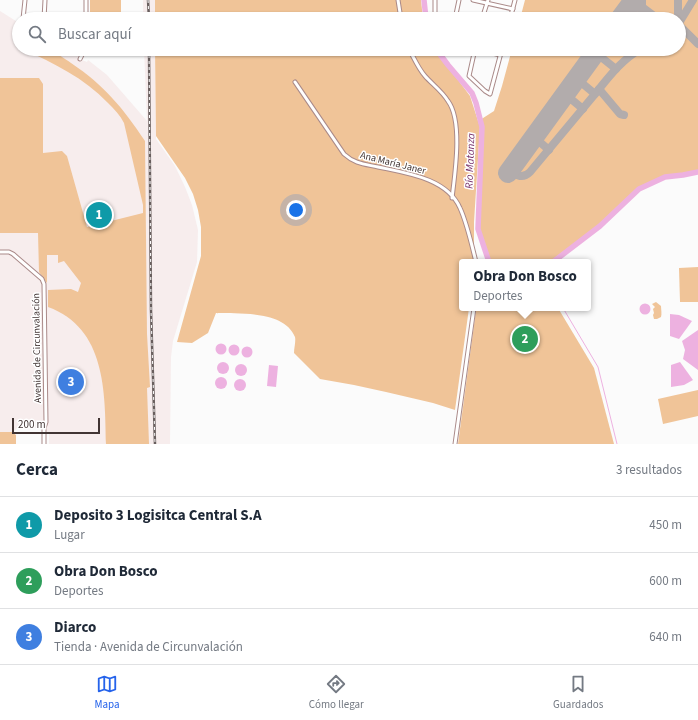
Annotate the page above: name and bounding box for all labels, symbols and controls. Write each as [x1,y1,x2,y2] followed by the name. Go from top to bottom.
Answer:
[12,12,686,56] search box
[26,23,48,45] icon: search
[58,24,131,45] text: Buscar aquí
[462,133,478,189] water label: Río Matanza
[359,148,428,178] street label: Ana María Janer
[86,200,112,230] pin: 1
[286,200,306,220] your location
[459,259,591,311] popup
[473,266,577,287] text: Obra Don Bosco
[473,287,523,305] text: Deportes
[29,293,45,403] street label: Avenida de Circunvalación
[512,324,538,354] pin: 2
[58,367,84,397] pin: 3
[12,416,100,435] scale bar
[18,417,46,432] text: 200 m
[16,458,58,482] text: Cerca
[616,461,682,479] text: 3 resultados
[54,505,262,526] text: Deposito 3 Logisitca Central S.A
[26,516,32,534] text: 1
[649,516,682,534] text: 450 m
[54,526,85,544] text: Lugar
[54,561,158,582] text: Obra Don Bosco
[26,572,32,590] text: 2
[649,572,682,590] text: 600 m
[54,582,103,600] text: Deportes
[54,617,96,638] text: Diarco
[26,628,32,646] text: 3
[649,628,682,646] text: 640 m
[54,638,243,656] text: Tienda · Avenida de Circunvalación
[95,673,120,712] tab: Mapa
[309,673,364,712] tab: Cómo llegar
[553,673,603,712] tab: Guardados

